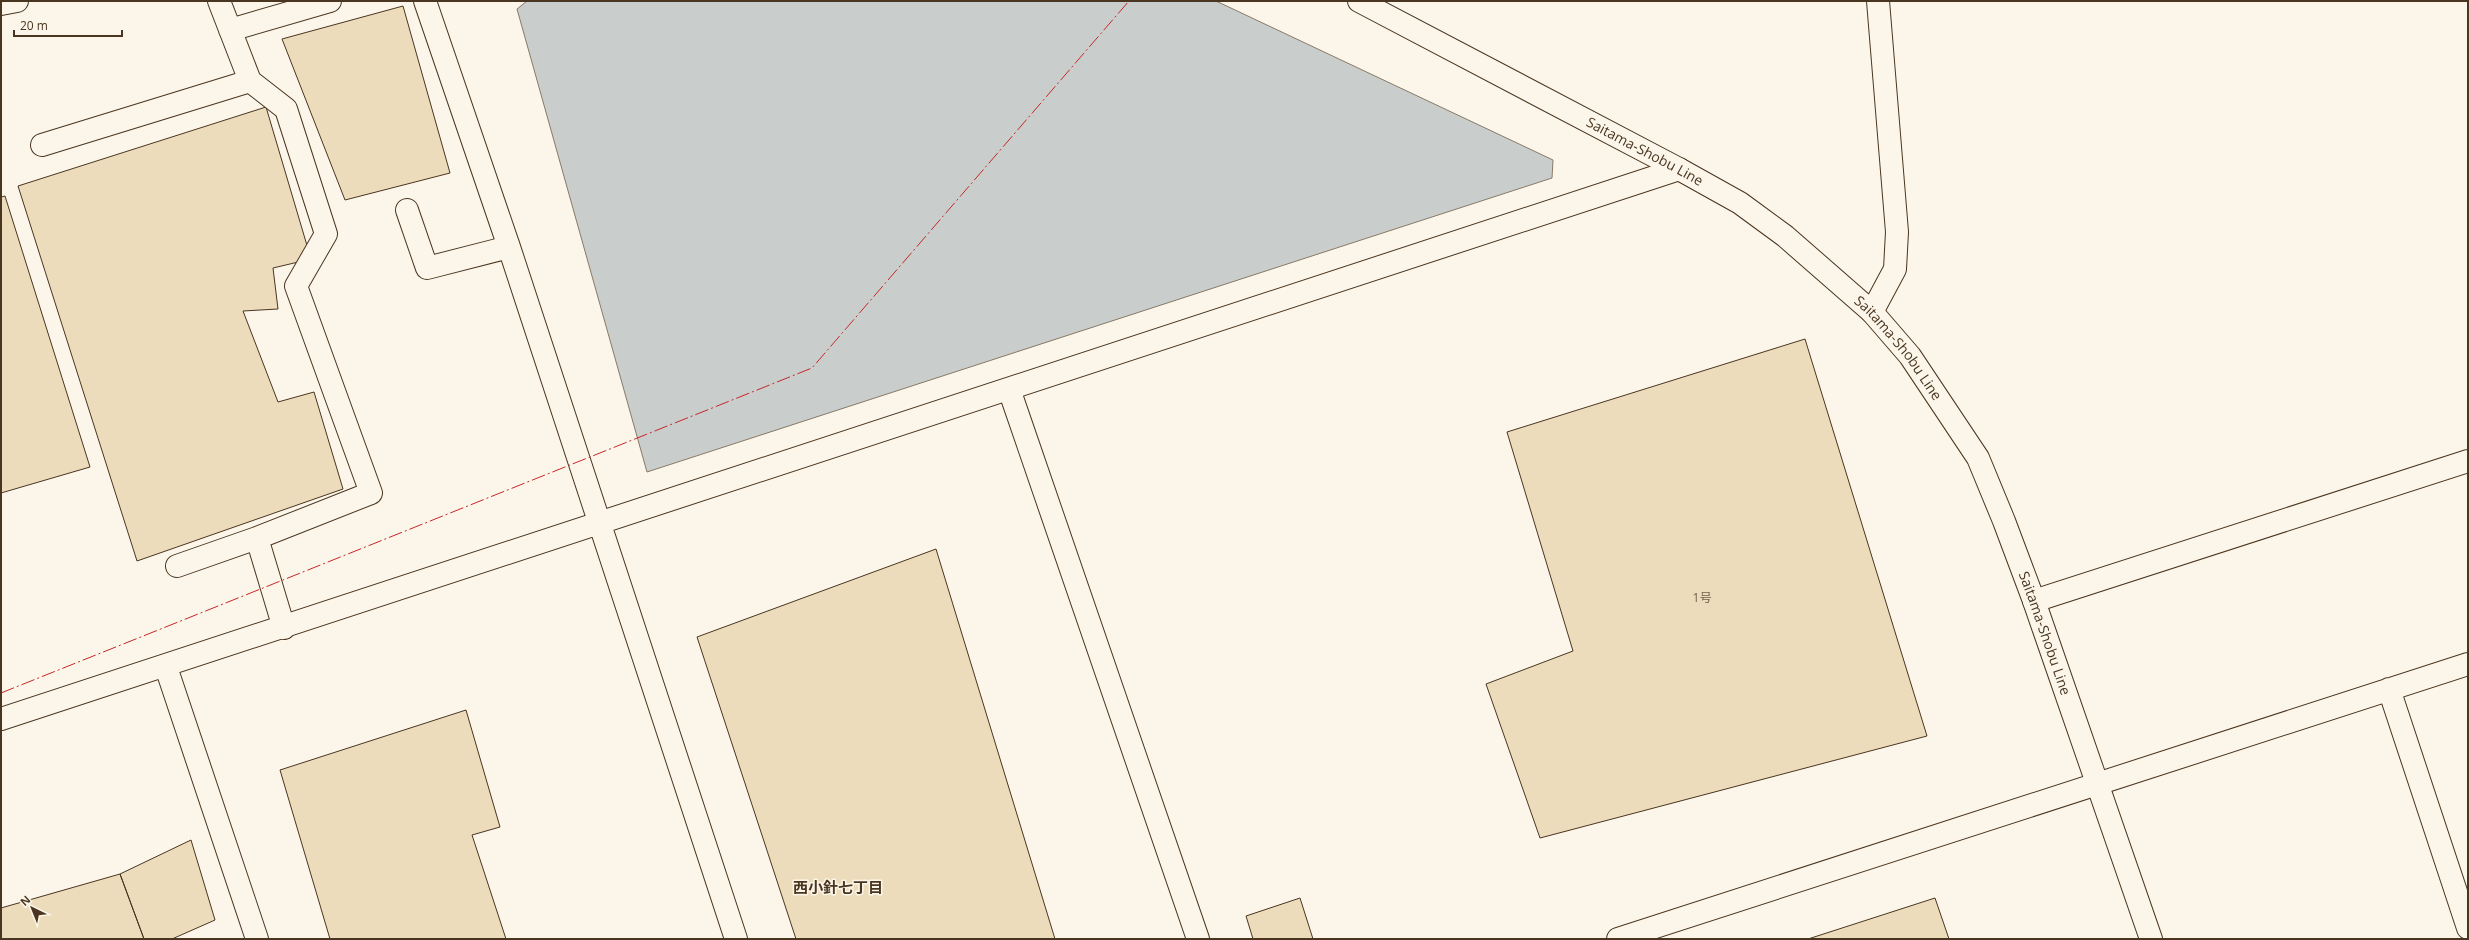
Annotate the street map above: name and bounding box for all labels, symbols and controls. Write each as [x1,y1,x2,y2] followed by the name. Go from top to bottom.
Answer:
[14,12,122,38] scale bar
[20,17,48,34] text: 20 m
[1583,112,1707,190] street label: Saitama-Shobu Line
[1851,291,1947,404] street label: Saitama-Shobu Line
[2015,569,2076,698] street label: Saitama-Shobu Line
[1693,589,1711,606] house number: 1号
[793,877,883,897] district label: 西小針七丁目
[12,888,52,928] north arrow
[16,892,33,909] text: N

